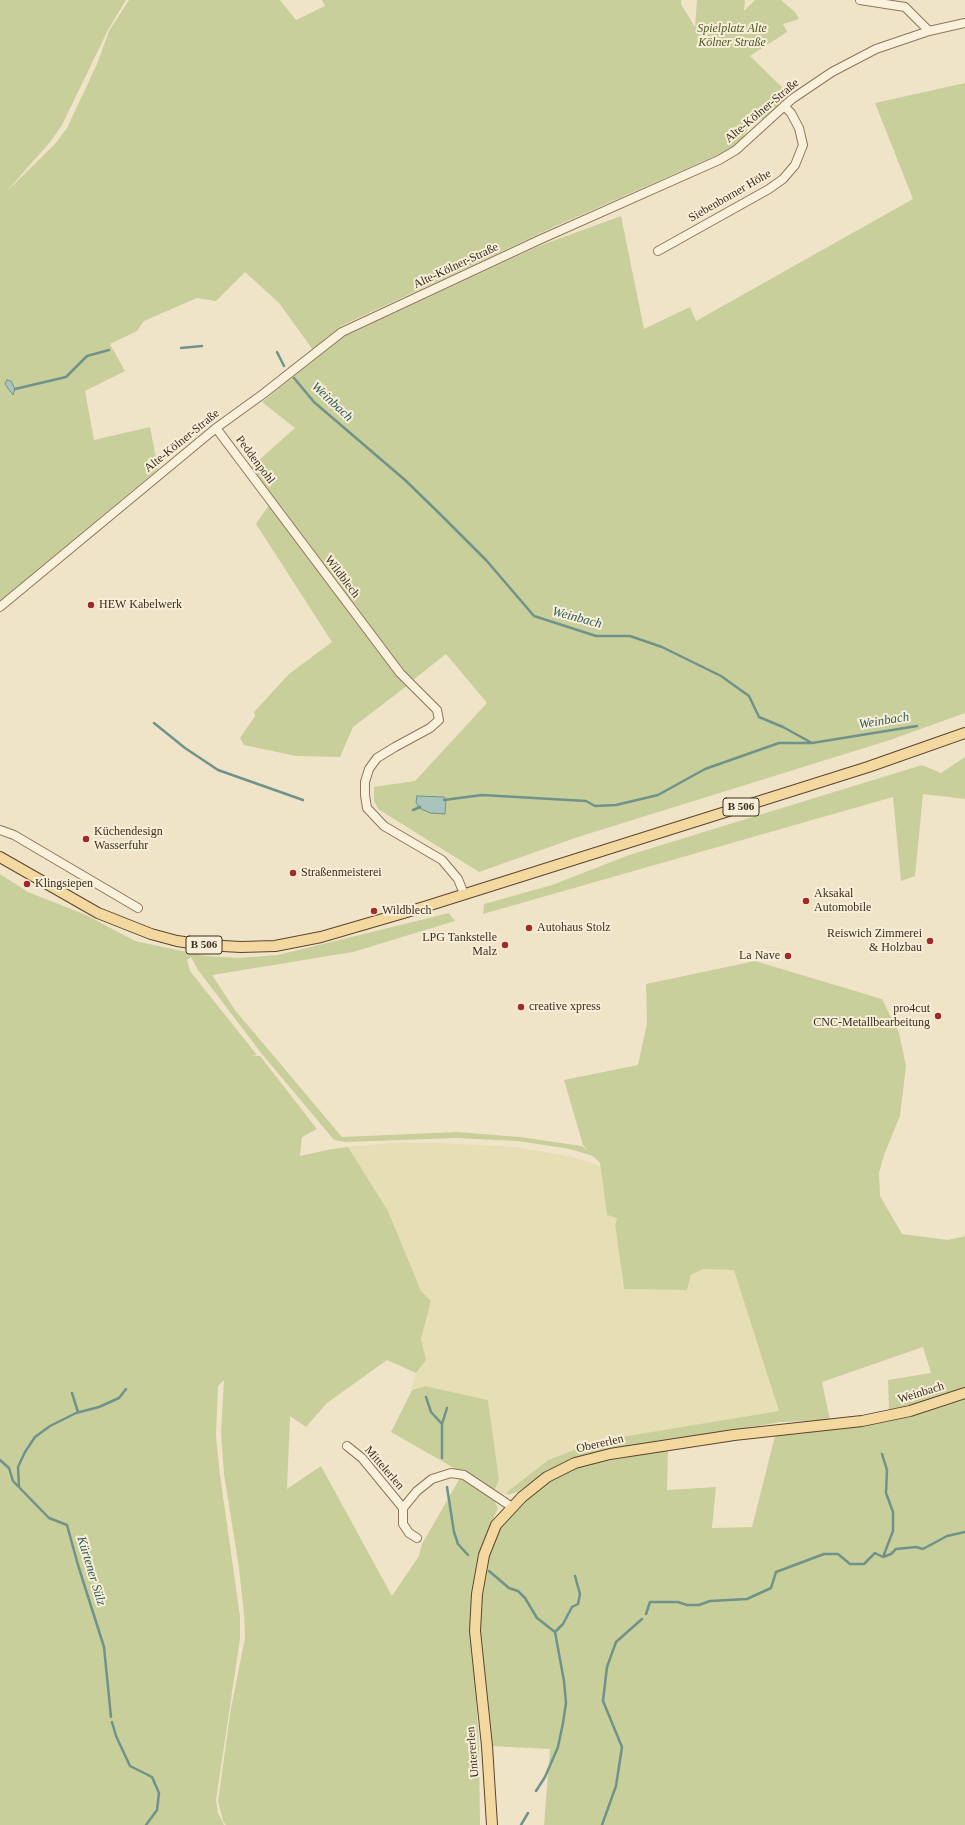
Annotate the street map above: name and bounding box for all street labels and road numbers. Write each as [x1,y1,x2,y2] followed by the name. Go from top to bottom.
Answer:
[722,76,802,146] street label: Alte-Kölner-Straße
[686,167,774,225] street label: Siebenborner Höhe
[411,240,501,292] street label: Alte-Kölner-Straße
[142,406,222,476] street label: Alte-Kölner-Straße
[232,433,278,487] street label: Peddenpohl
[321,553,363,601] street label: Wildblech
[723,798,759,816] road number: B 506
[186,936,222,954] road number: B 506
[896,1379,946,1407] street label: Weinbach
[575,1432,625,1456] street label: Obererlen
[361,1443,407,1493] street label: Mittelerlen
[464,1726,482,1778] street label: Untererlen

